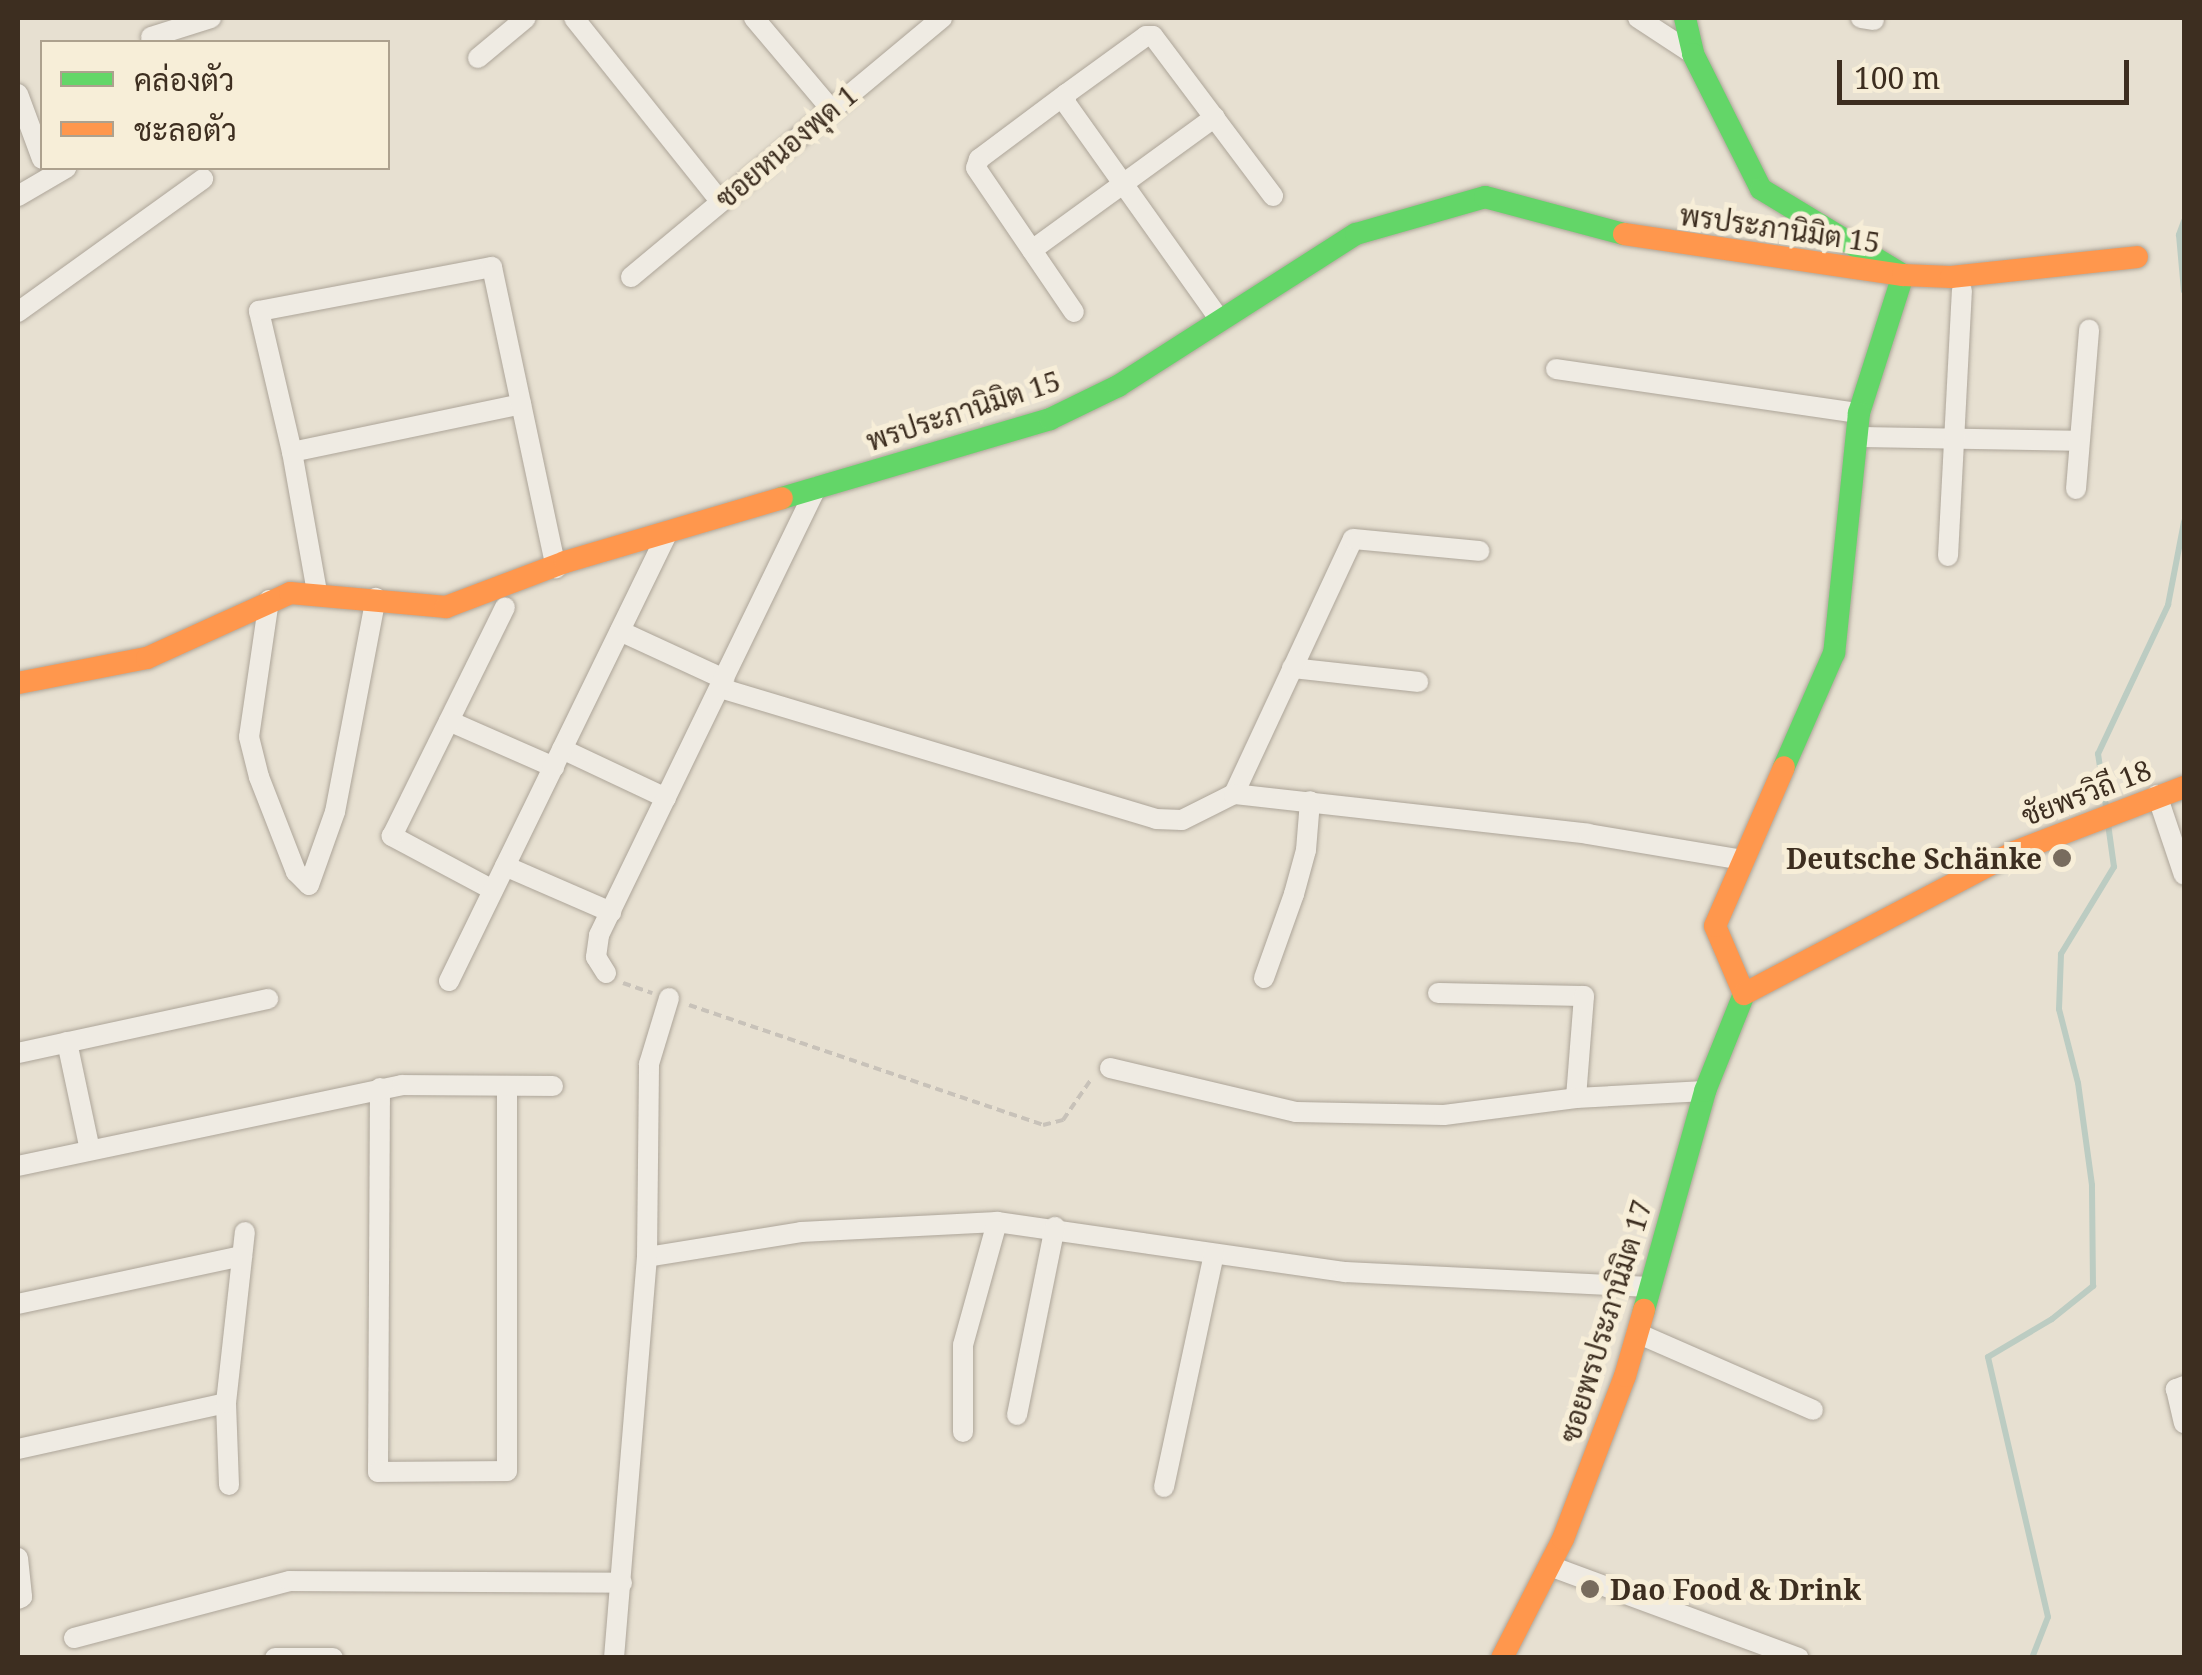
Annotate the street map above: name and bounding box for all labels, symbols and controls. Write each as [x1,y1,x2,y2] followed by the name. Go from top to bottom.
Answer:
[40,40,390,170] legend
[1842,40,2134,102] scale bar
[1854,57,1940,98] text: 100 m
[134,59,234,100] text: คล่องตัว
[708,77,864,215] street label: ซอยหนองพุด 1
[134,109,237,150] text: ชะลอตัว
[1678,197,1882,259] street label: พรประภานิมิต 15
[862,363,1064,457] street label: พรประภานิมิต 15
[2017,752,2155,832] street label: ชัยพรวิถี 18
[1786,841,2042,875] place label: Deutsche Schänke
[2051,847,2073,869] marker: Deutsche Schänke
[1552,1196,1658,1446] street label: ซอยพรประภานิมิต 17
[1610,1572,1861,1606] place label: Dao Food & Drink
[1579,1578,1601,1600] marker: Dao Food & Drink

